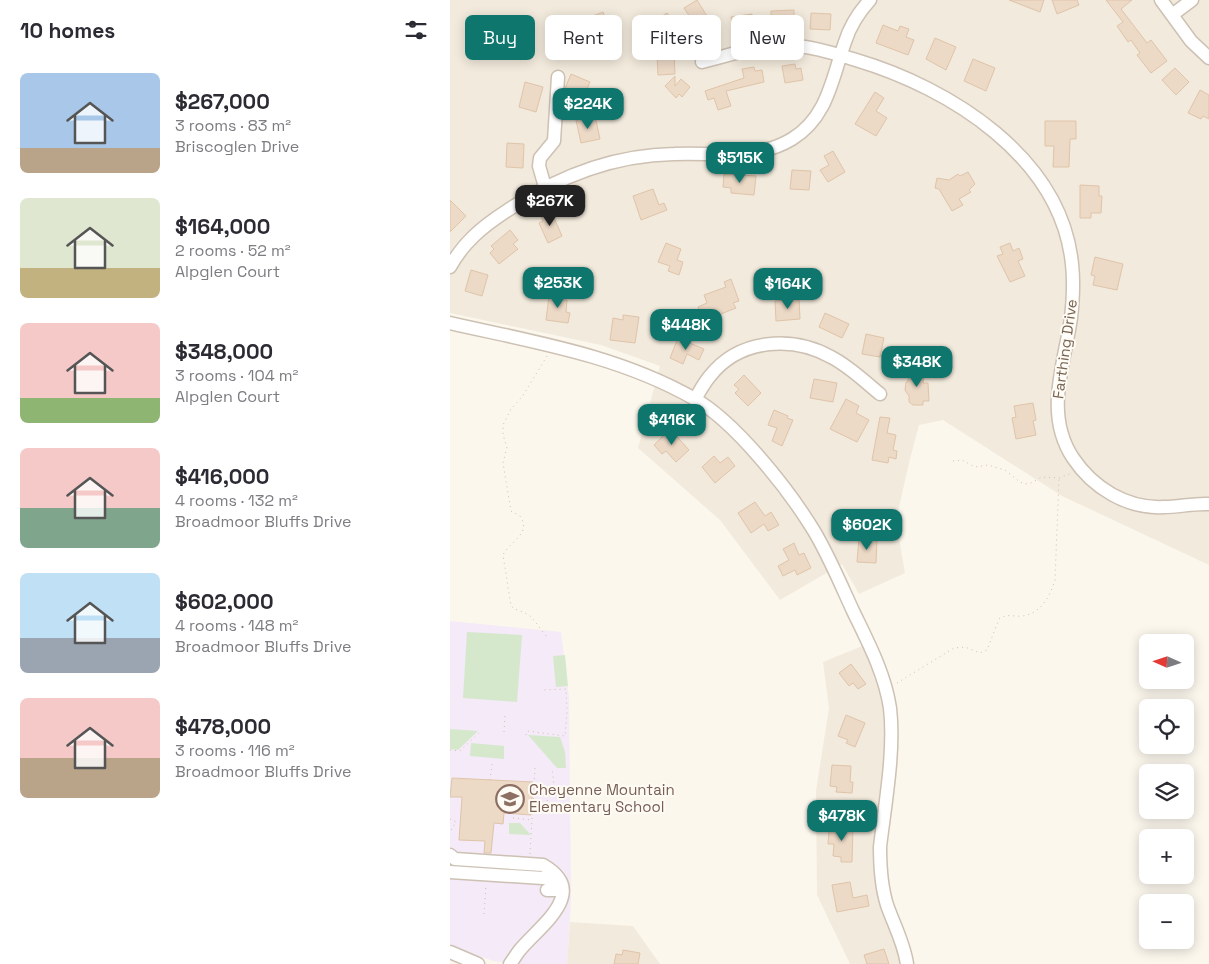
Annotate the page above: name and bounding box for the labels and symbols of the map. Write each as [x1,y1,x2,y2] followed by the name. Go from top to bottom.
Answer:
[553,88,623,130] pin: $224K
[705,142,775,184] pin: $515K
[515,184,585,227] pin: $267K
[523,266,593,309] pin: $253K
[753,268,823,310] pin: $164K
[1048,298,1081,400] street label: Farthing Drive
[651,308,721,351] pin: $448K
[882,346,952,388] pin: $348K
[637,404,707,446] pin: $416K
[832,508,902,551] pin: $602K
[1139,634,1194,689] north arrow
[529,780,675,816] place label: Cheyenne Mountain Elementary School
[495,784,525,814] school or university icon: Cheyenne Mountain Elementary School
[807,800,877,842] pin: $478K

